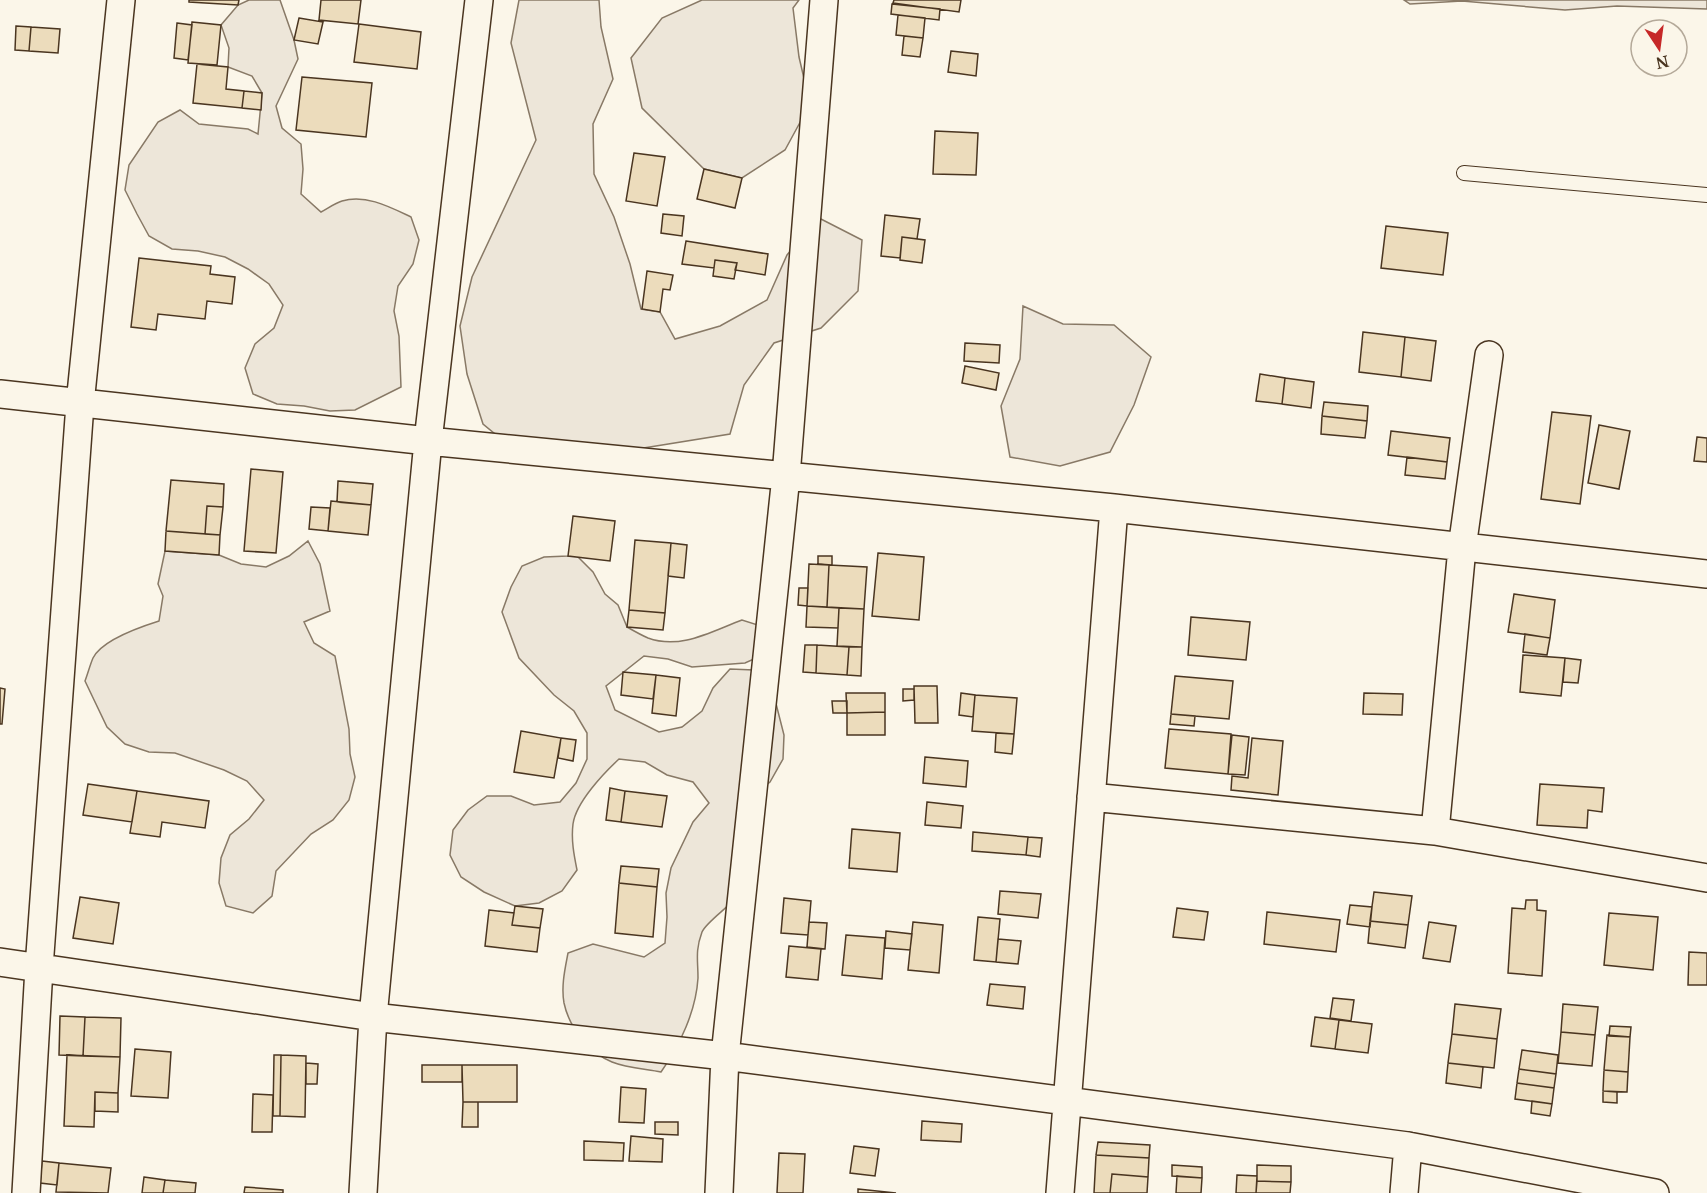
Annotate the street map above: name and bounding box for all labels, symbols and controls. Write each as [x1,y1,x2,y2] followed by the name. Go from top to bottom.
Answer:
[1629,18,1689,78] north arrow
[1653,50,1671,75] text: N

